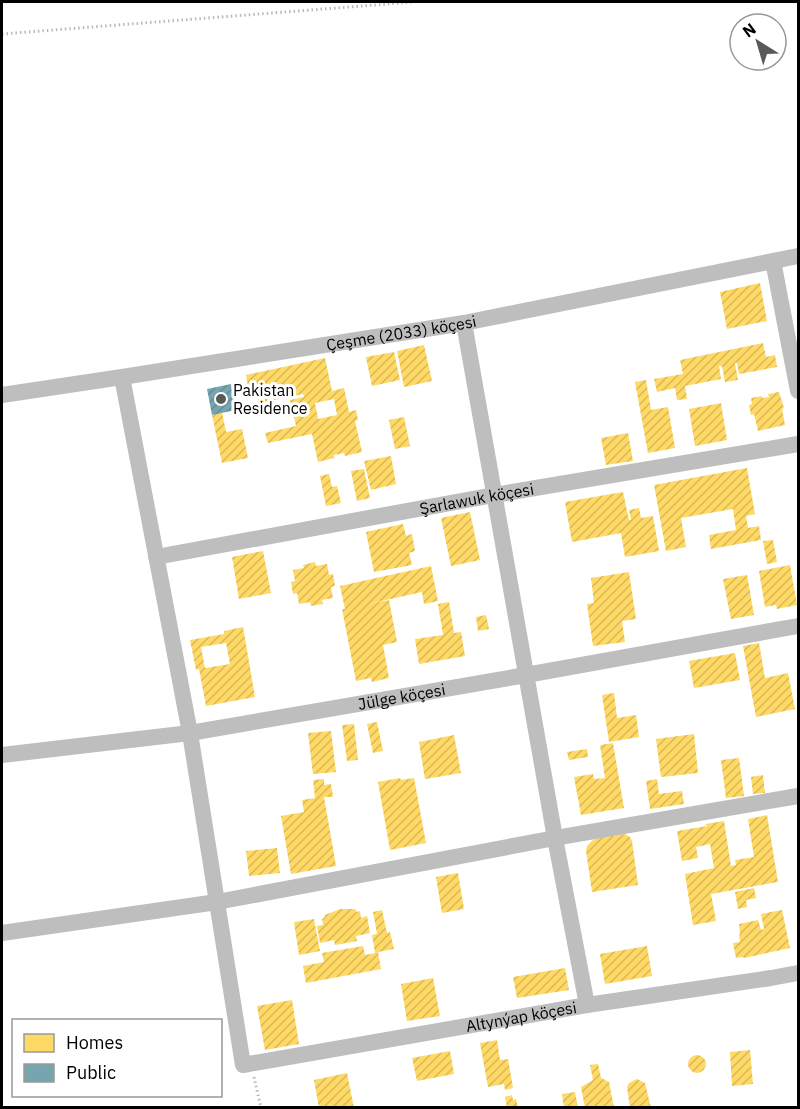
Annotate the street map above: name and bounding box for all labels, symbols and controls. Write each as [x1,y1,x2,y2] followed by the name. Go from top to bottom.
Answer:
[728,12,788,72] north arrow
[738,19,760,41] text: N
[325,311,478,355] street label: Çeşme (2033) köçesi
[233,380,308,418] place label: Pakistan Residence
[214,392,228,406] marker: Pakistan Residence
[418,478,535,518] street label: Şarlawuk köçesi
[356,679,447,714] street label: Jülge köçesi
[464,997,578,1036] street label: Altynýap köçesi
[12,1019,222,1097] legend
[66,1031,123,1054] text: Homes
[66,1061,116,1084] text: Public

